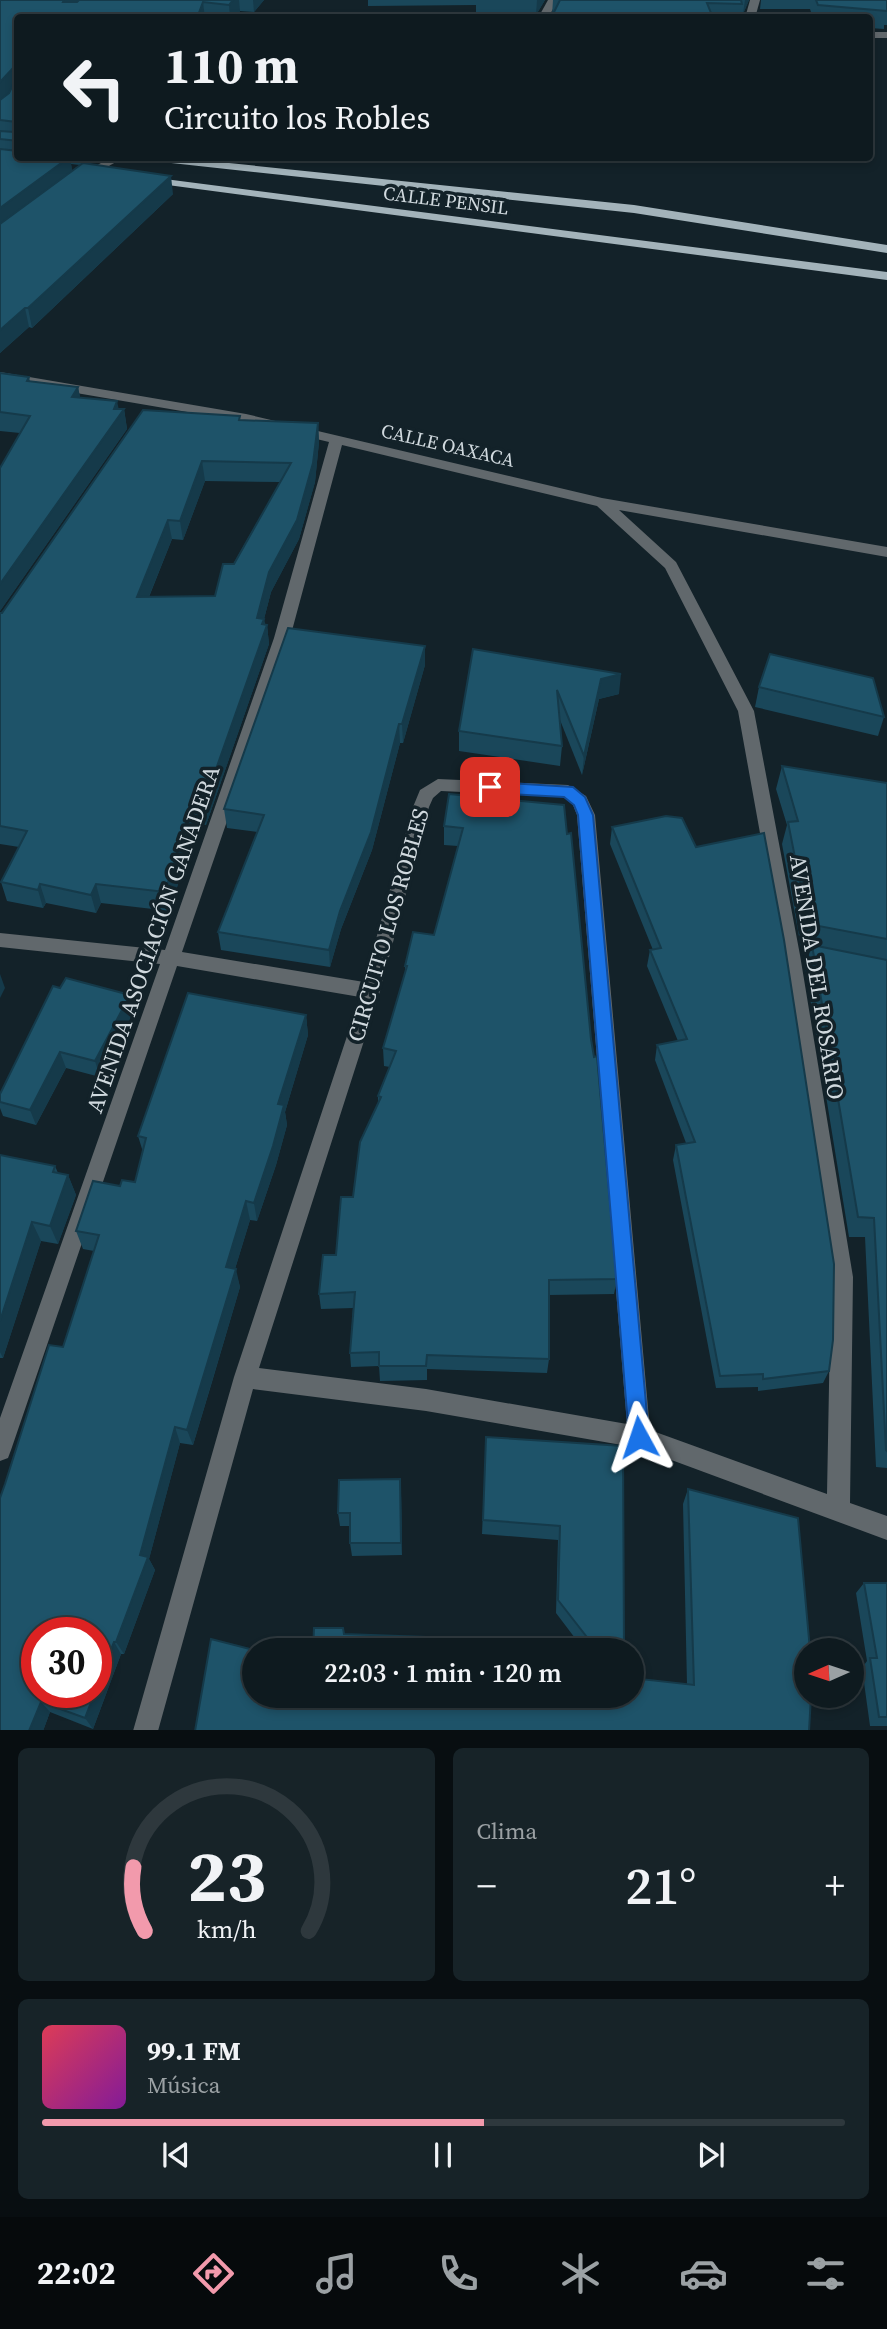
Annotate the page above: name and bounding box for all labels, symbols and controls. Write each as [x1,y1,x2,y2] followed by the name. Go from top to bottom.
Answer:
[164,32,299,99] text: 110 m
[49,42,140,133] icon: left
[164,96,430,140] text: Circuito los Robles
[382,179,510,221] street label: CALLE PENSIL
[379,417,518,473] street label: CALLE OAXACA
[460,757,520,817] pin
[78,760,228,1117] street label: AVENIDA ASOCIACIÓN GANADERA
[471,768,509,806] icon: arrive
[339,804,437,1046] street label: CIRCUITO LOS ROBLES
[782,852,852,1102] street label: AVENIDA DEL ROSARIO
[602,1400,676,1474] position arrow
[21,1617,112,1708] speed limit sign: 30
[794,1638,864,1708] north arrow
[794,1638,864,1708] map controls
[324,1655,562,1691] text: 22:03 · 1 min · 120 m
[477,1815,537,1847] text: Clima
[187,1826,266,1925] text: 23
[625,1850,696,1921] text: 21°
[477,1860,497,1912] text: −
[825,1860,845,1912] text: +
[196,1911,256,1945] text: km/h
[147,2033,241,2069] text: 99.1 FM
[147,2069,220,2101] text: Música
[157,2136,195,2174] icon: previous
[424,2136,462,2174] icon: pause
[692,2136,730,2174] icon: next
[189,2249,238,2298] icon: directions
[312,2249,361,2298] icon: music
[434,2249,483,2298] icon: phone
[556,2249,605,2298] icon: climate
[679,2249,728,2298] icon: car
[801,2249,850,2298] icon: filters
[37,2251,116,2295] text: 22:02

